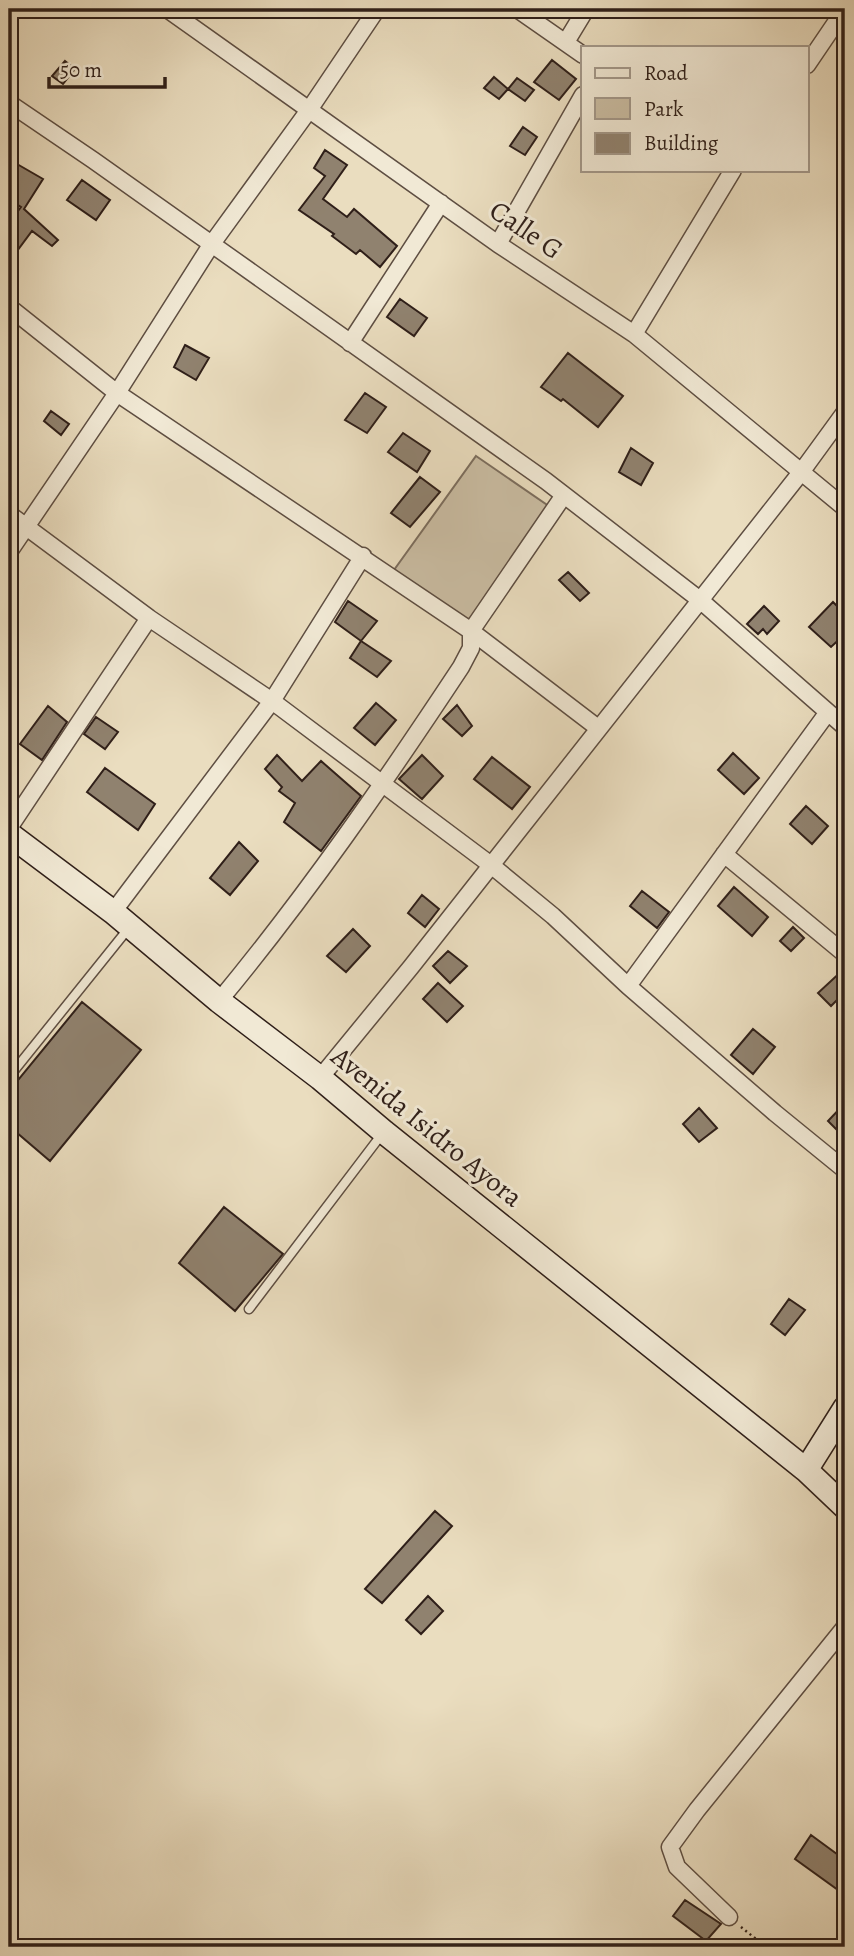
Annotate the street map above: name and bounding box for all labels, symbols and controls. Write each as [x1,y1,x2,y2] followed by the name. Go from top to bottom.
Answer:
[49,46,164,90] scale bar
[581,46,808,172] legend
[60,56,102,84] text: 50 m
[644,59,688,87] text: Road
[644,95,684,123] text: Park
[644,129,719,157] text: Building
[482,192,570,268] street label: Calle G
[323,1037,531,1216] street label: Avenida Isidro Ayora

